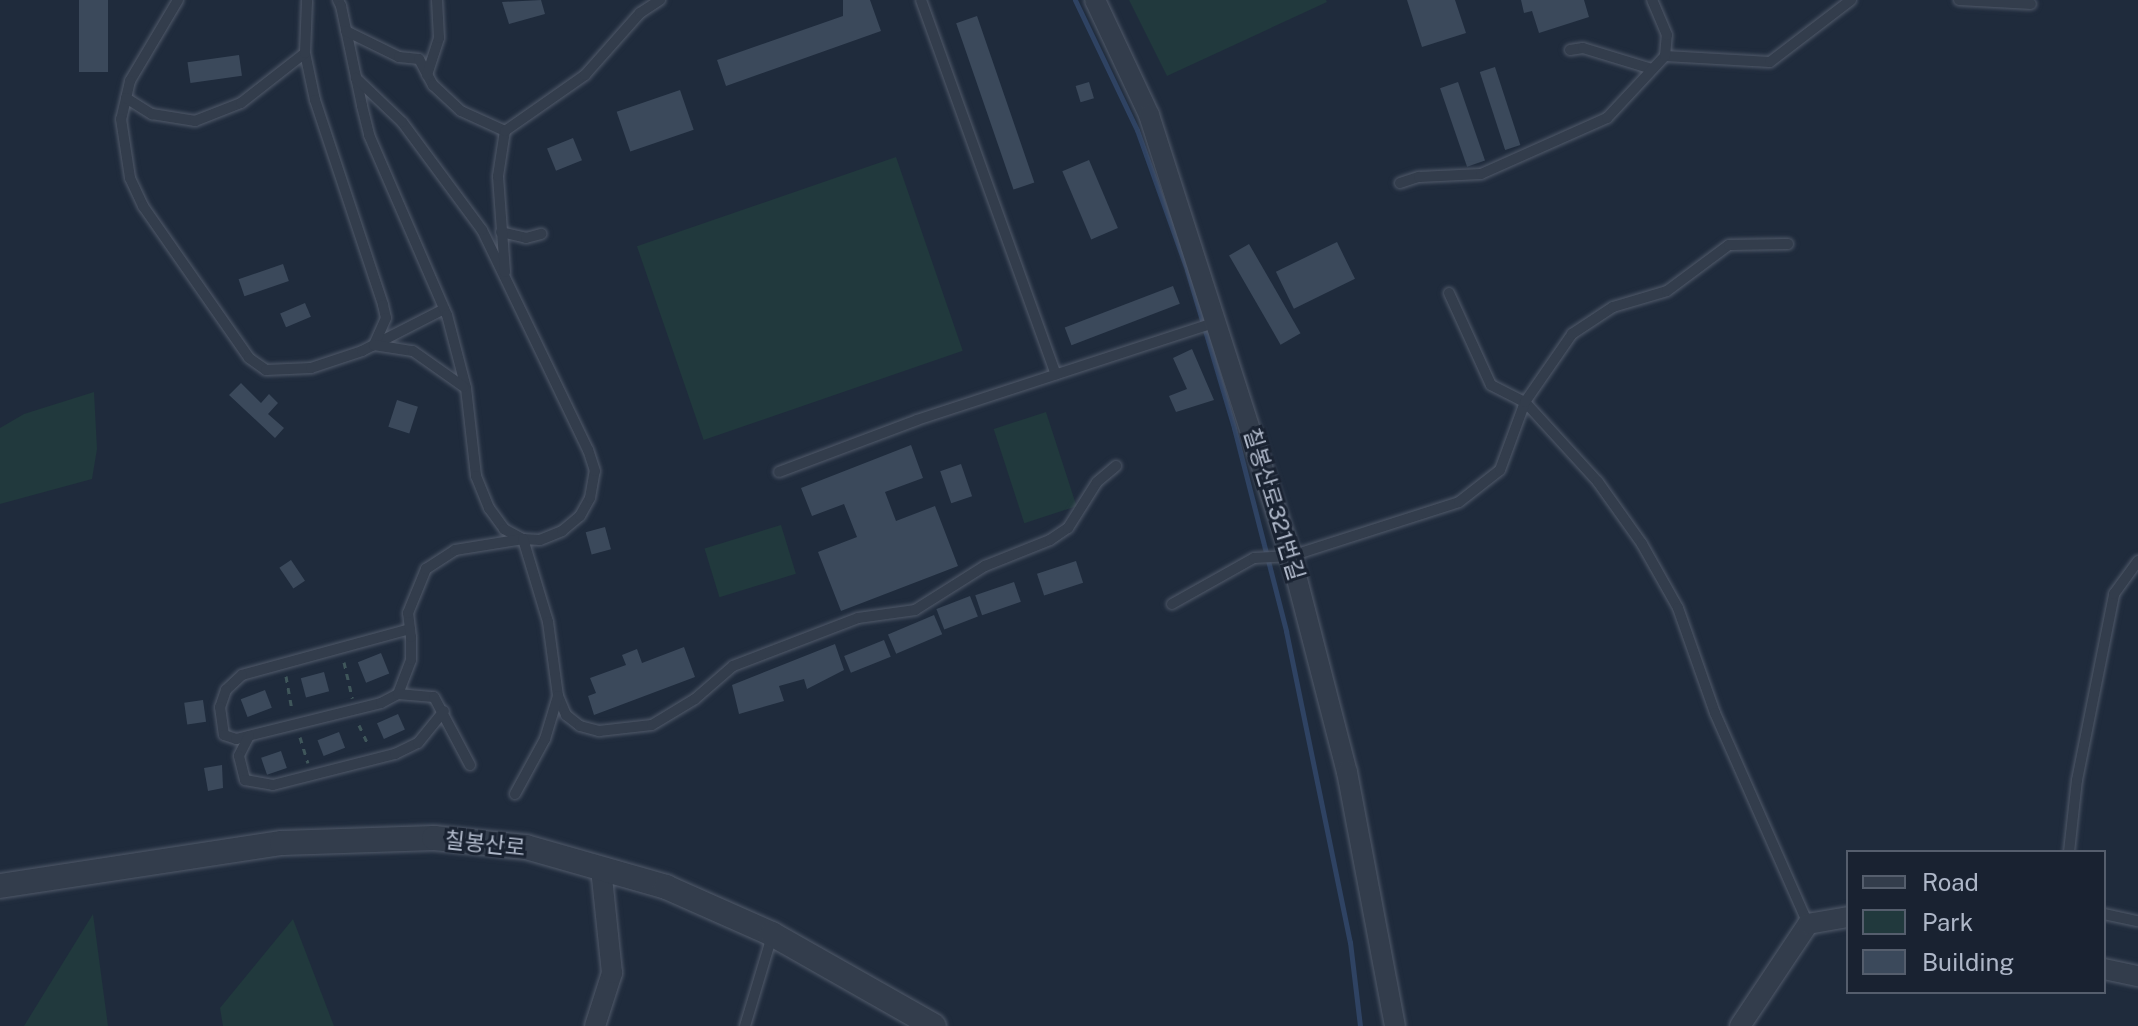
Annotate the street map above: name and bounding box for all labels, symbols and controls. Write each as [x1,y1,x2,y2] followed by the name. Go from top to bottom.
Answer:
[1238,425,1310,583] street label: 칠봉산로321번길
[443,827,527,861] street label: 칠봉산로
[1846,850,2106,994] legend
[1922,868,1979,896] text: Road
[1922,908,1973,936] text: Park
[1922,948,2014,976] text: Building

